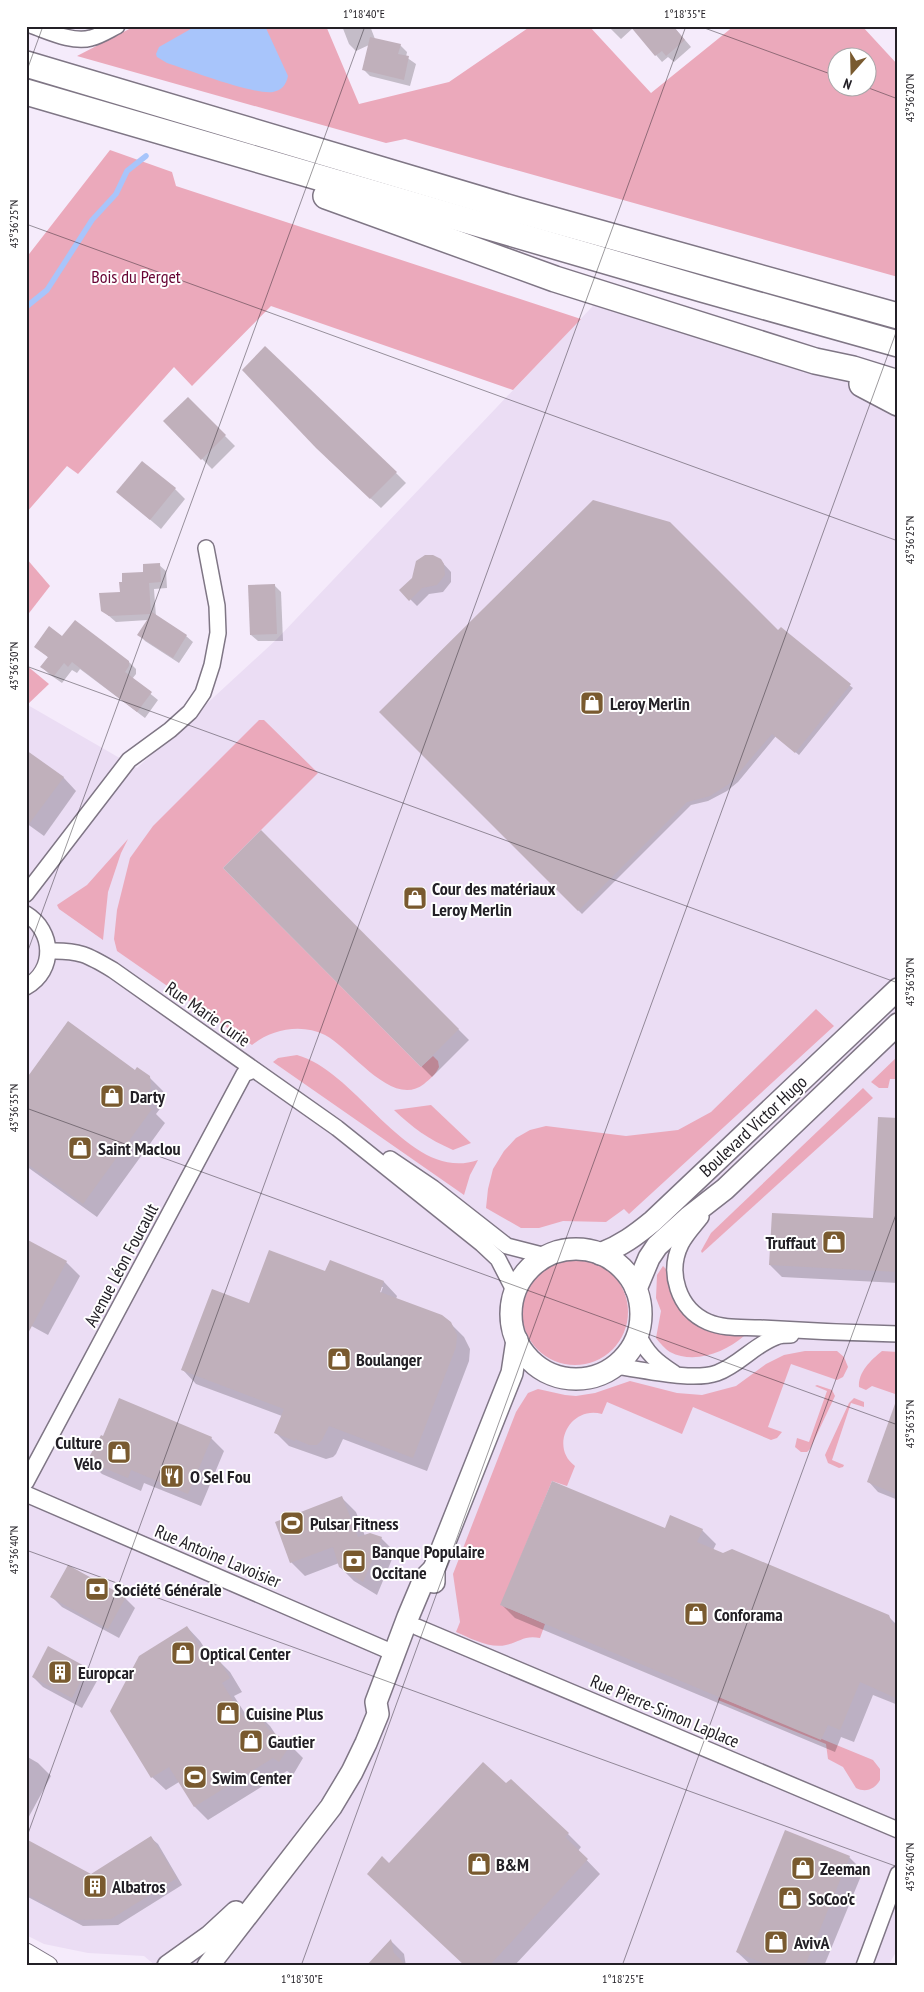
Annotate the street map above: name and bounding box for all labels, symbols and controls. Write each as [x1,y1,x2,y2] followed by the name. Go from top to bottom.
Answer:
[343,6,385,21] text: 1°18'40"E
[664,6,706,21] text: 1°18'35"E
[826,48,876,98] north arrow
[841,74,854,94] text: N
[902,74,917,122] text: 43°36'20"N
[6,200,21,248] text: 43°36'25"N
[91,265,181,288] park label: Bois du Perget
[902,516,917,564] text: 43°36'25"N
[6,642,21,690] text: 43°36'30"N
[579,690,605,716] shop icon: Leroy Merlin
[610,692,690,715] place label: Leroy Merlin
[432,877,556,921] place label: Cour des matériaux Leroy Merlin
[402,885,428,911] shop icon: Cour des matériaux Leroy Merlin
[902,958,917,1006] text: 43°36'30"N
[161,976,255,1052] street label: Rue Marie Curie
[694,1070,812,1182] street label: Boulevard Victor Hugo
[99,1083,125,1109] shop icon: Darty
[6,1084,21,1132] text: 43°36'35"N
[130,1085,166,1108] place label: Darty
[67,1135,93,1161] shop icon: Saint Maclou
[98,1137,181,1160] place label: Saint Maclou
[79,1199,163,1331] street label: Avenue Léon Foucault
[821,1229,847,1255] shop icon: Truffaut
[765,1231,817,1254] place label: Truffaut
[326,1346,352,1372] shop icon: Boulanger
[356,1348,422,1371] place label: Boulanger
[902,1400,917,1448] text: 43°36'35"N
[55,1431,102,1475] place label: Culture Vélo
[106,1439,132,1465] shop icon: Culture Vélo
[159,1463,185,1489] restaurant icon: O Sel Fou
[190,1465,251,1488] place label: O Sel Fou
[279,1510,305,1536] sports icon: Pulsar Fitness
[310,1512,399,1535] place label: Pulsar Fitness
[152,1519,285,1593] street label: Rue Antoine Lavoisier
[6,1526,21,1574] text: 43°36'40"N
[372,1540,485,1584] place label: Banque Populaire Occitane
[341,1548,367,1574] bank icon: Banque Populaire Occitane
[84,1576,110,1602] bank icon: Société Générale
[114,1578,222,1601] place label: Société Générale
[683,1601,709,1627] shop icon: Conforama
[714,1603,783,1626] place label: Conforama
[170,1640,196,1666] shop icon: Optical Center
[200,1642,291,1665] place label: Optical Center
[47,1659,73,1685] building icon: Europcar
[78,1661,135,1684] place label: Europcar
[587,1669,743,1753] street label: Rue Pierre-Simon Laplace
[215,1700,241,1726] shop icon: Cuisine Plus
[246,1702,323,1725] place label: Cuisine Plus
[238,1728,264,1754] shop icon: Gautier
[268,1730,315,1753] place label: Gautier
[182,1764,208,1790] sports icon: Swim Center
[212,1766,293,1789] place label: Swim Center
[902,1843,917,1891] text: 43°36'40"N
[466,1851,492,1877] shop icon: B&M
[496,1853,529,1876] place label: B&M
[790,1855,816,1881] shop icon: Zeeman
[820,1857,870,1880] place label: Zeeman
[82,1873,108,1899] building icon: Albatros
[111,1875,166,1898] place label: Albatros
[777,1885,803,1911] shop icon: SoCoo'c
[808,1887,856,1910] place label: SoCoo'c
[763,1929,789,1955] shop icon: AvivA
[793,1931,831,1954] place label: AvivA
[281,1971,323,1986] text: 1°18'30"E
[602,1971,644,1986] text: 1°18'25"E

